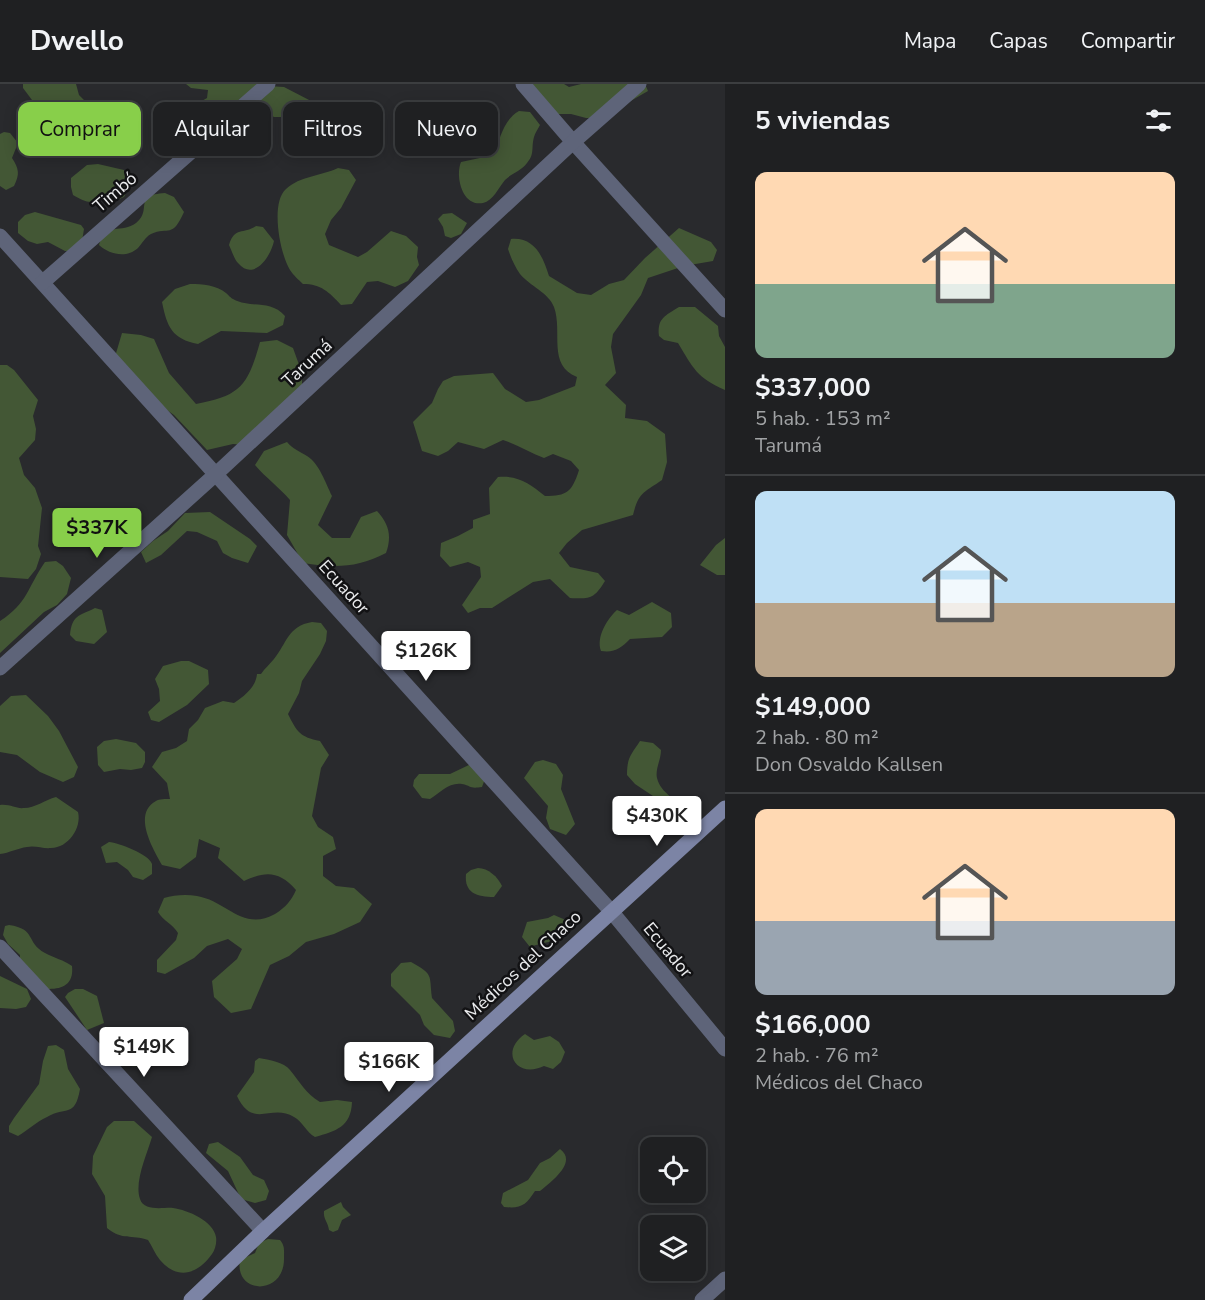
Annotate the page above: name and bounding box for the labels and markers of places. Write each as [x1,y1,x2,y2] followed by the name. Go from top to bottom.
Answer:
[55,508,139,559] pin: $337K
[384,631,468,682] pin: $126K
[615,796,699,847] pin: $430K
[102,1027,186,1078] pin: $149K
[347,1042,431,1093] pin: $166K

